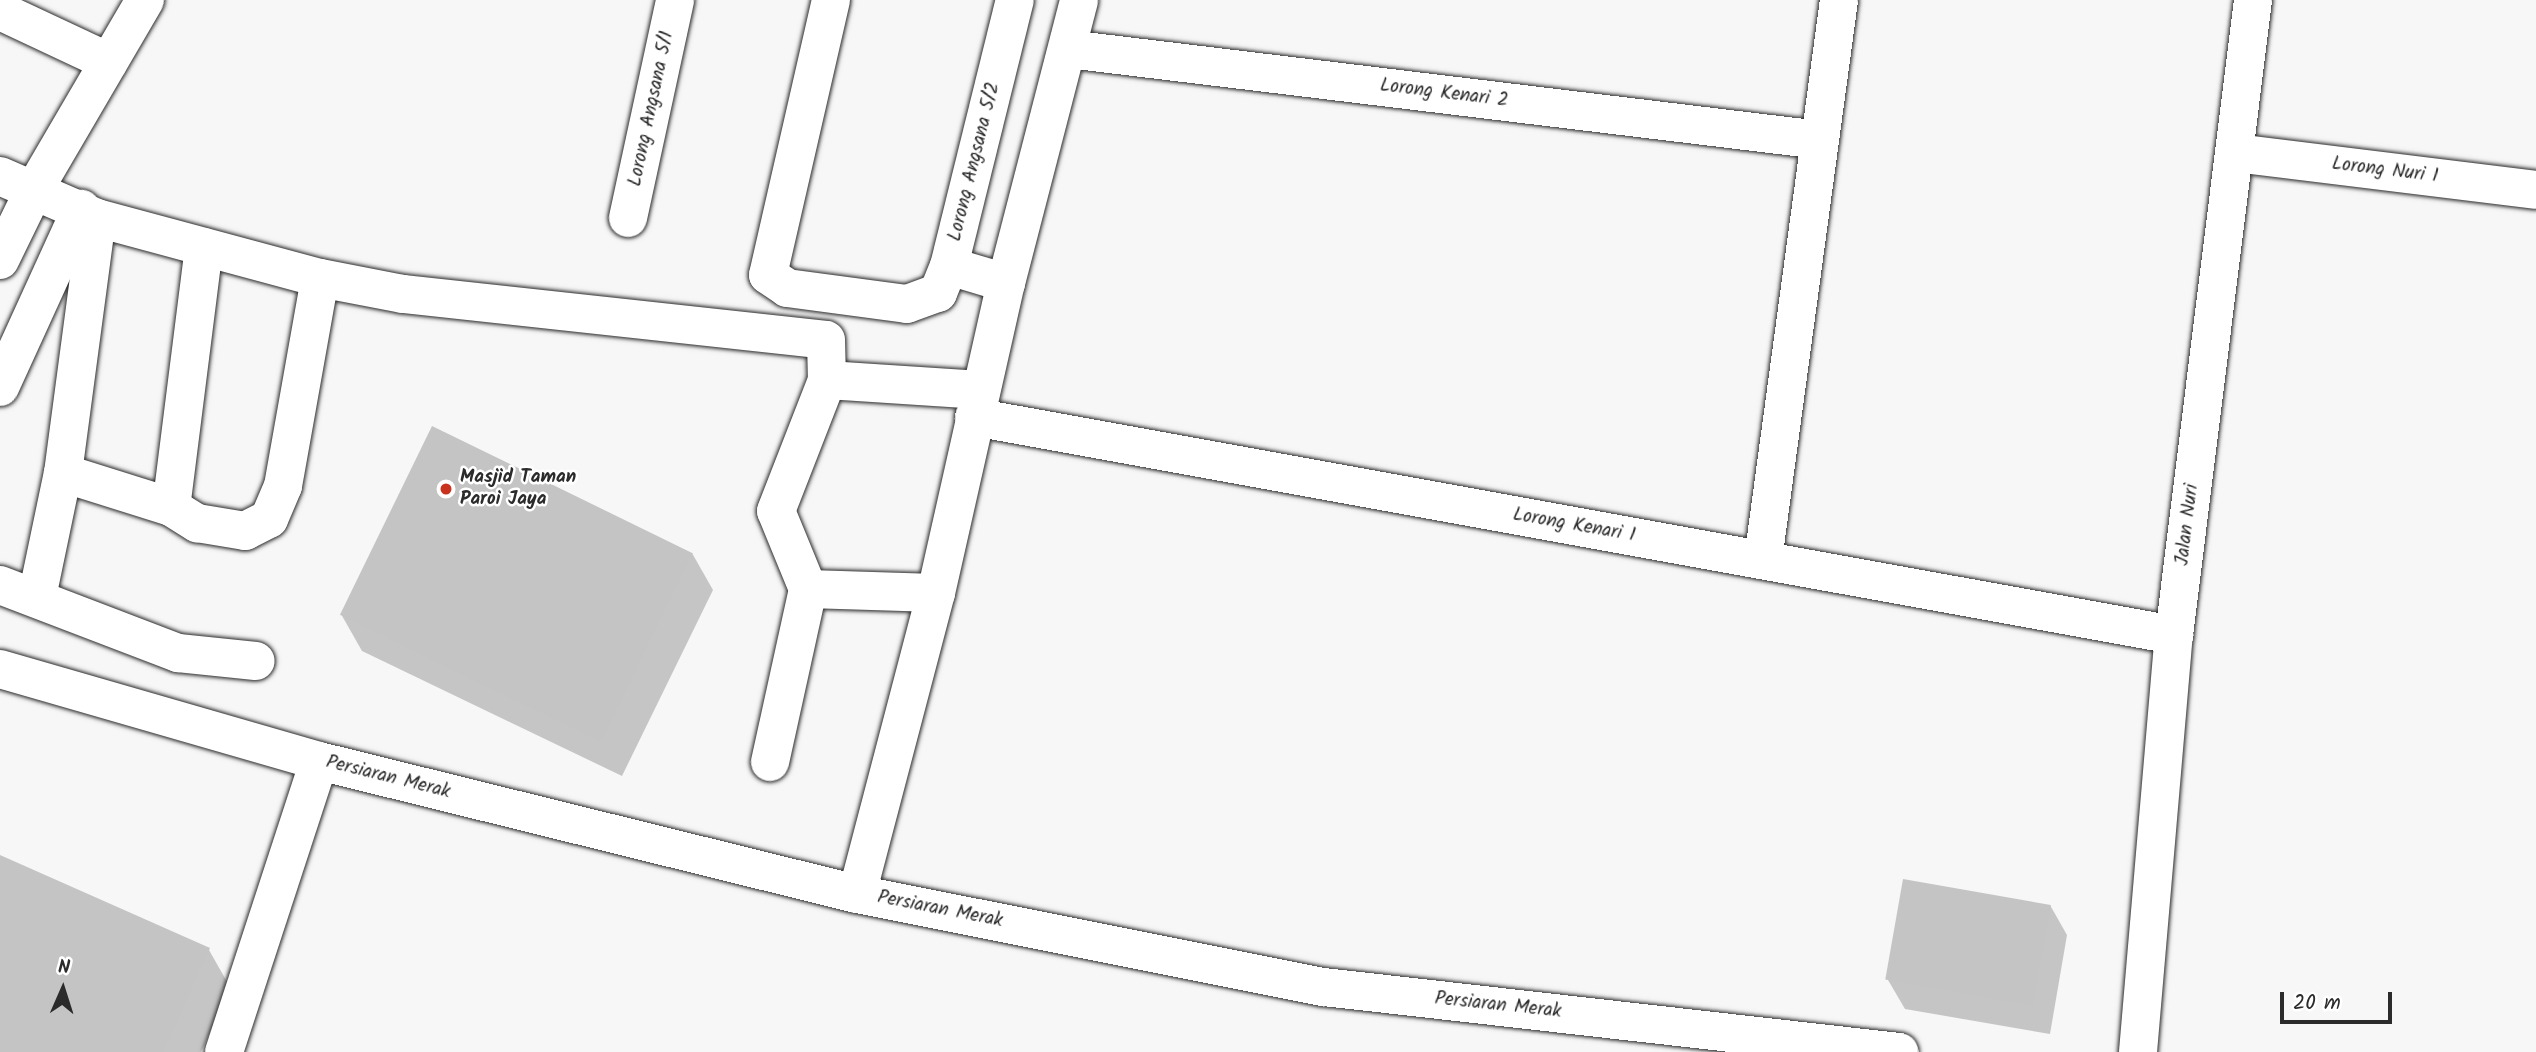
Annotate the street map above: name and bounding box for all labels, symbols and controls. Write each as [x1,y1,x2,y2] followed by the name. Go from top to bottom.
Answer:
[624,29,680,189] street label: Lorong Angsana 5/1
[1379,75,1509,113] street label: Lorong Kenari 2
[944,80,1006,244] street label: Lorong Angsana 5/2
[2330,153,2440,189] street label: Lorong Nuri 1
[460,467,576,511] place label: Masjid Taman Paroi Jaya
[438,481,454,497] marker: Masjid Taman Paroi Jaya
[2172,483,2204,567] street label: Jalan Nuri
[1511,504,1637,548] street label: Lorong Kenari 1
[323,752,453,804] street label: Persiaran Merak
[875,887,1005,933] street label: Persiaran Merak
[57,953,71,983] text: N
[28,954,98,1024] north arrow
[2284,978,2396,1022] scale bar
[2293,987,2341,1020] text: 20 m
[1434,988,1562,1024] street label: Persiaran Merak

